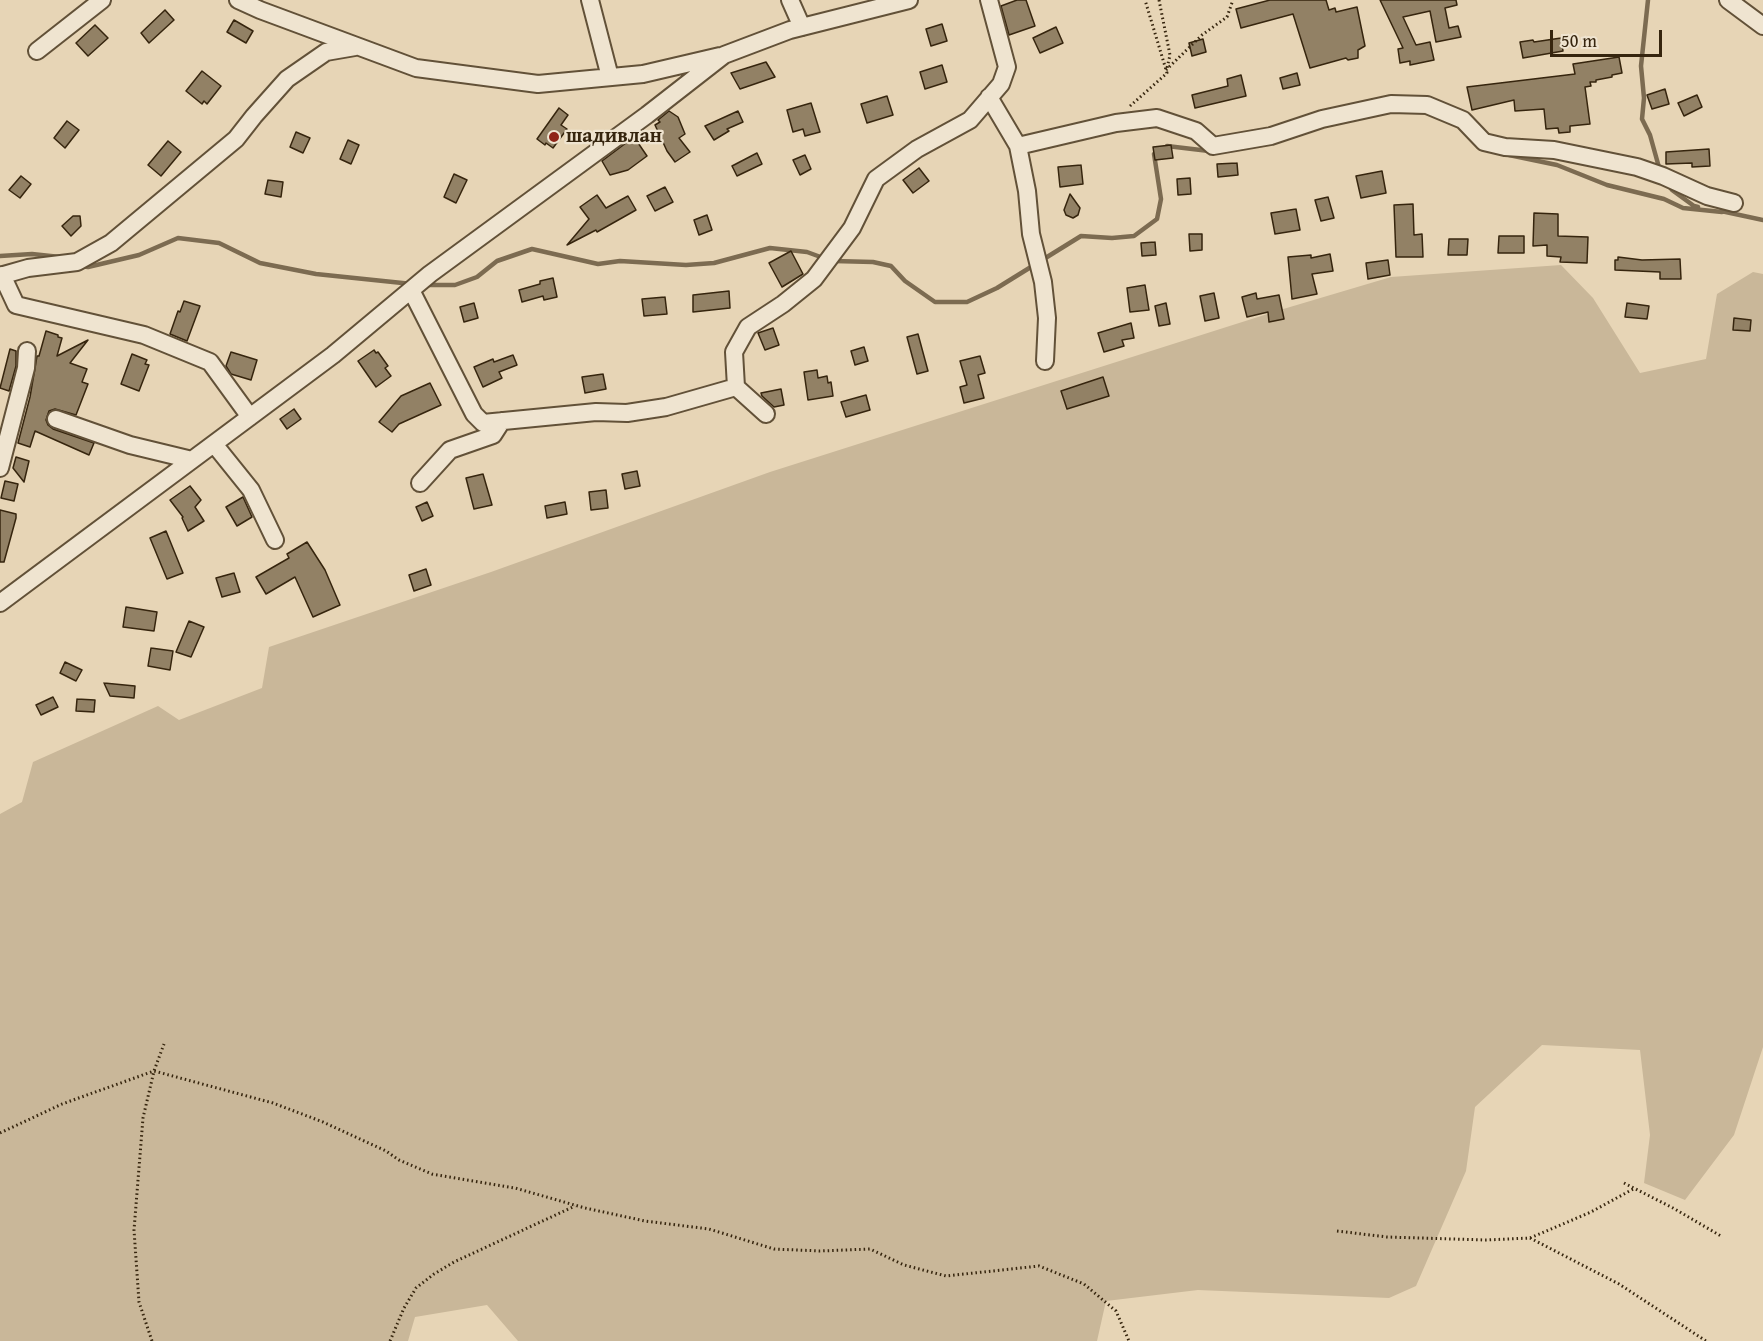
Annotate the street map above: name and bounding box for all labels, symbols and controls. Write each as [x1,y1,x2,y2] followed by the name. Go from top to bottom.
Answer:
[1553,18,1666,56] scale bar
[1561,27,1597,54] text: 50 m
[566,125,662,149] place label: шадивлан
[547,130,561,144] marker: шадивлан

